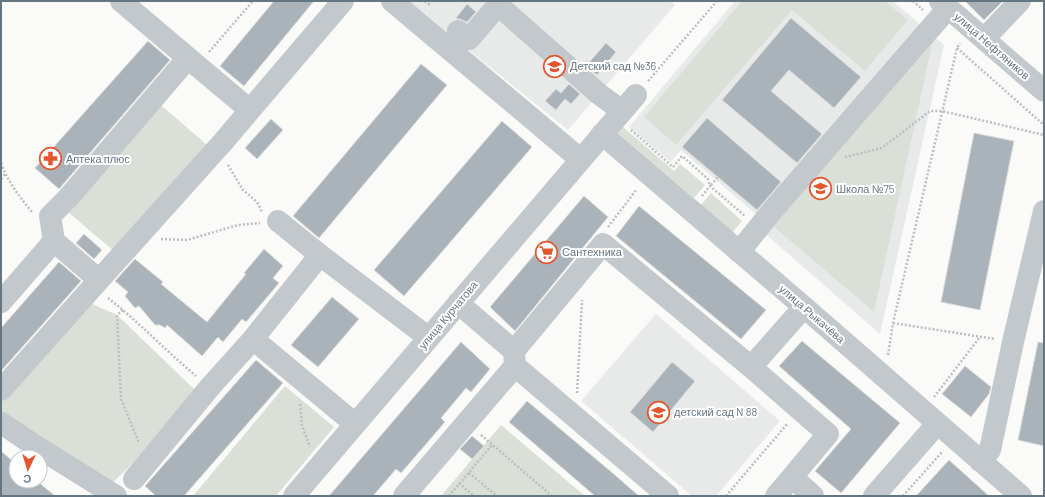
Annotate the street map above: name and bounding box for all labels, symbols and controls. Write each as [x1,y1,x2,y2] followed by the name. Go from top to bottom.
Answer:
[952,9,1033,82] street label: улица Нефтяников
[542,53,568,79] school or university icon: Детский сад №36
[570,59,657,72] place label: Детский сад №36
[38,146,64,172] pharmacy icon: Аптека плюс
[66,152,130,165] place label: Аптека плюс
[807,176,833,202] school or university icon: Школа №75
[836,182,895,195] place label: Школа №75
[534,239,560,265] supermarket icon: Сантехника
[562,245,623,258] place label: Сантехника
[415,277,480,351] street label: улица Курчатова
[777,282,848,346] street label: улица Рыкачёва
[646,399,672,425] school or university icon: детский сад N 88
[674,405,757,418] place label: детский сад N 88
[8,449,48,489] north arrow
[23,473,32,486] text: С

